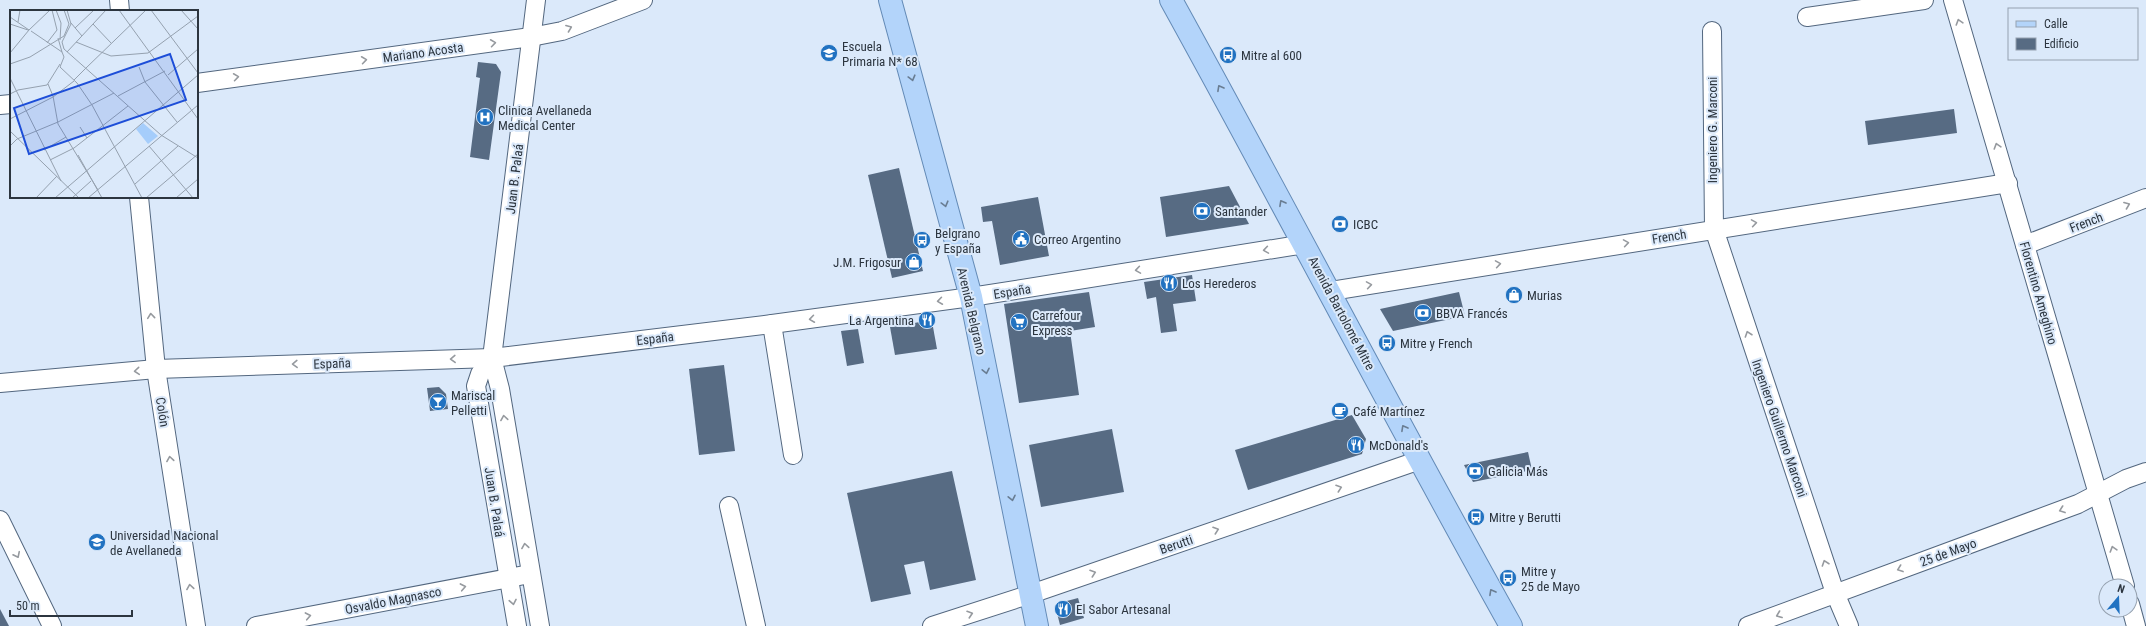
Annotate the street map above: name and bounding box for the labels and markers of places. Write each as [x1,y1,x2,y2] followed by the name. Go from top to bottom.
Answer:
[842,39,918,69] place label: Escuela Primaria N* 68
[819,43,839,63] school or university icon: Escuela Primaria N* 68
[1218,45,1238,65] bus stop icon: Mitre al 600
[1241,48,1302,63] place label: Mitre al 600
[498,103,592,133] place label: Clinica Avellaneda Medical Center
[475,107,495,127] hospital icon: Clinica Avellaneda Medical Center
[1192,201,1212,221] bank icon: Santander
[1215,204,1267,219] place label: Santander
[1330,214,1350,234] bank icon: ICBC
[1353,217,1378,232] place label: ICBC
[935,226,981,256] place label: Belgrano y España
[1011,229,1031,249] public building icon: Correo Argentino
[912,230,932,250] bus stop icon: Belgrano y España
[1034,232,1121,247] place label: Correo Argentino
[904,252,924,272] shop icon: J.M. Frigosur
[833,255,901,270] place label: J.M. Frigosur
[1159,273,1179,293] restaurant icon: Los Herederos
[1182,276,1257,291] place label: Los Herederos
[1504,285,1524,305] shop icon: Murias
[1527,288,1562,303] place label: Murias
[1413,303,1433,323] bank icon: BBVA Francés
[1436,306,1508,321] place label: BBVA Francés
[1032,308,1080,338] place label: Carrefour Express
[917,310,937,330] restaurant icon: La Argentina
[1009,312,1029,332] supermarket icon: Carrefour Express
[849,313,914,328] place label: La Argentina
[1377,333,1397,353] bus stop icon: Mitre y French
[1400,336,1473,351] place label: Mitre y French
[451,388,495,418] place label: Mariscal Pelletti
[428,392,448,412] bar icon: Mariscal Pelletti
[1330,401,1350,421] cafe icon: Café Martínez
[1353,404,1425,419] place label: Café Martínez
[1346,435,1366,455] restaurant icon: McDonald's
[1369,438,1428,453] place label: McDonald's
[1465,461,1485,481] bank icon: Galicia Más
[1488,464,1548,479] place label: Galicia Más
[1466,507,1486,527] bus stop icon: Mitre y Berutti
[1489,510,1561,525] place label: Mitre y Berutti
[110,528,218,558] place label: Universidad Nacional de Avellaneda
[87,532,107,552] school or university icon: Universidad Nacional de Avellaneda
[1521,564,1580,594] place label: Mitre y 25 de Mayo
[1498,568,1518,588] bus stop icon: Mitre y 25 de Mayo
[1053,599,1073,619] restaurant icon: El Sabor Artesanal
[1076,602,1171,617] place label: El Sabor Artesanal

